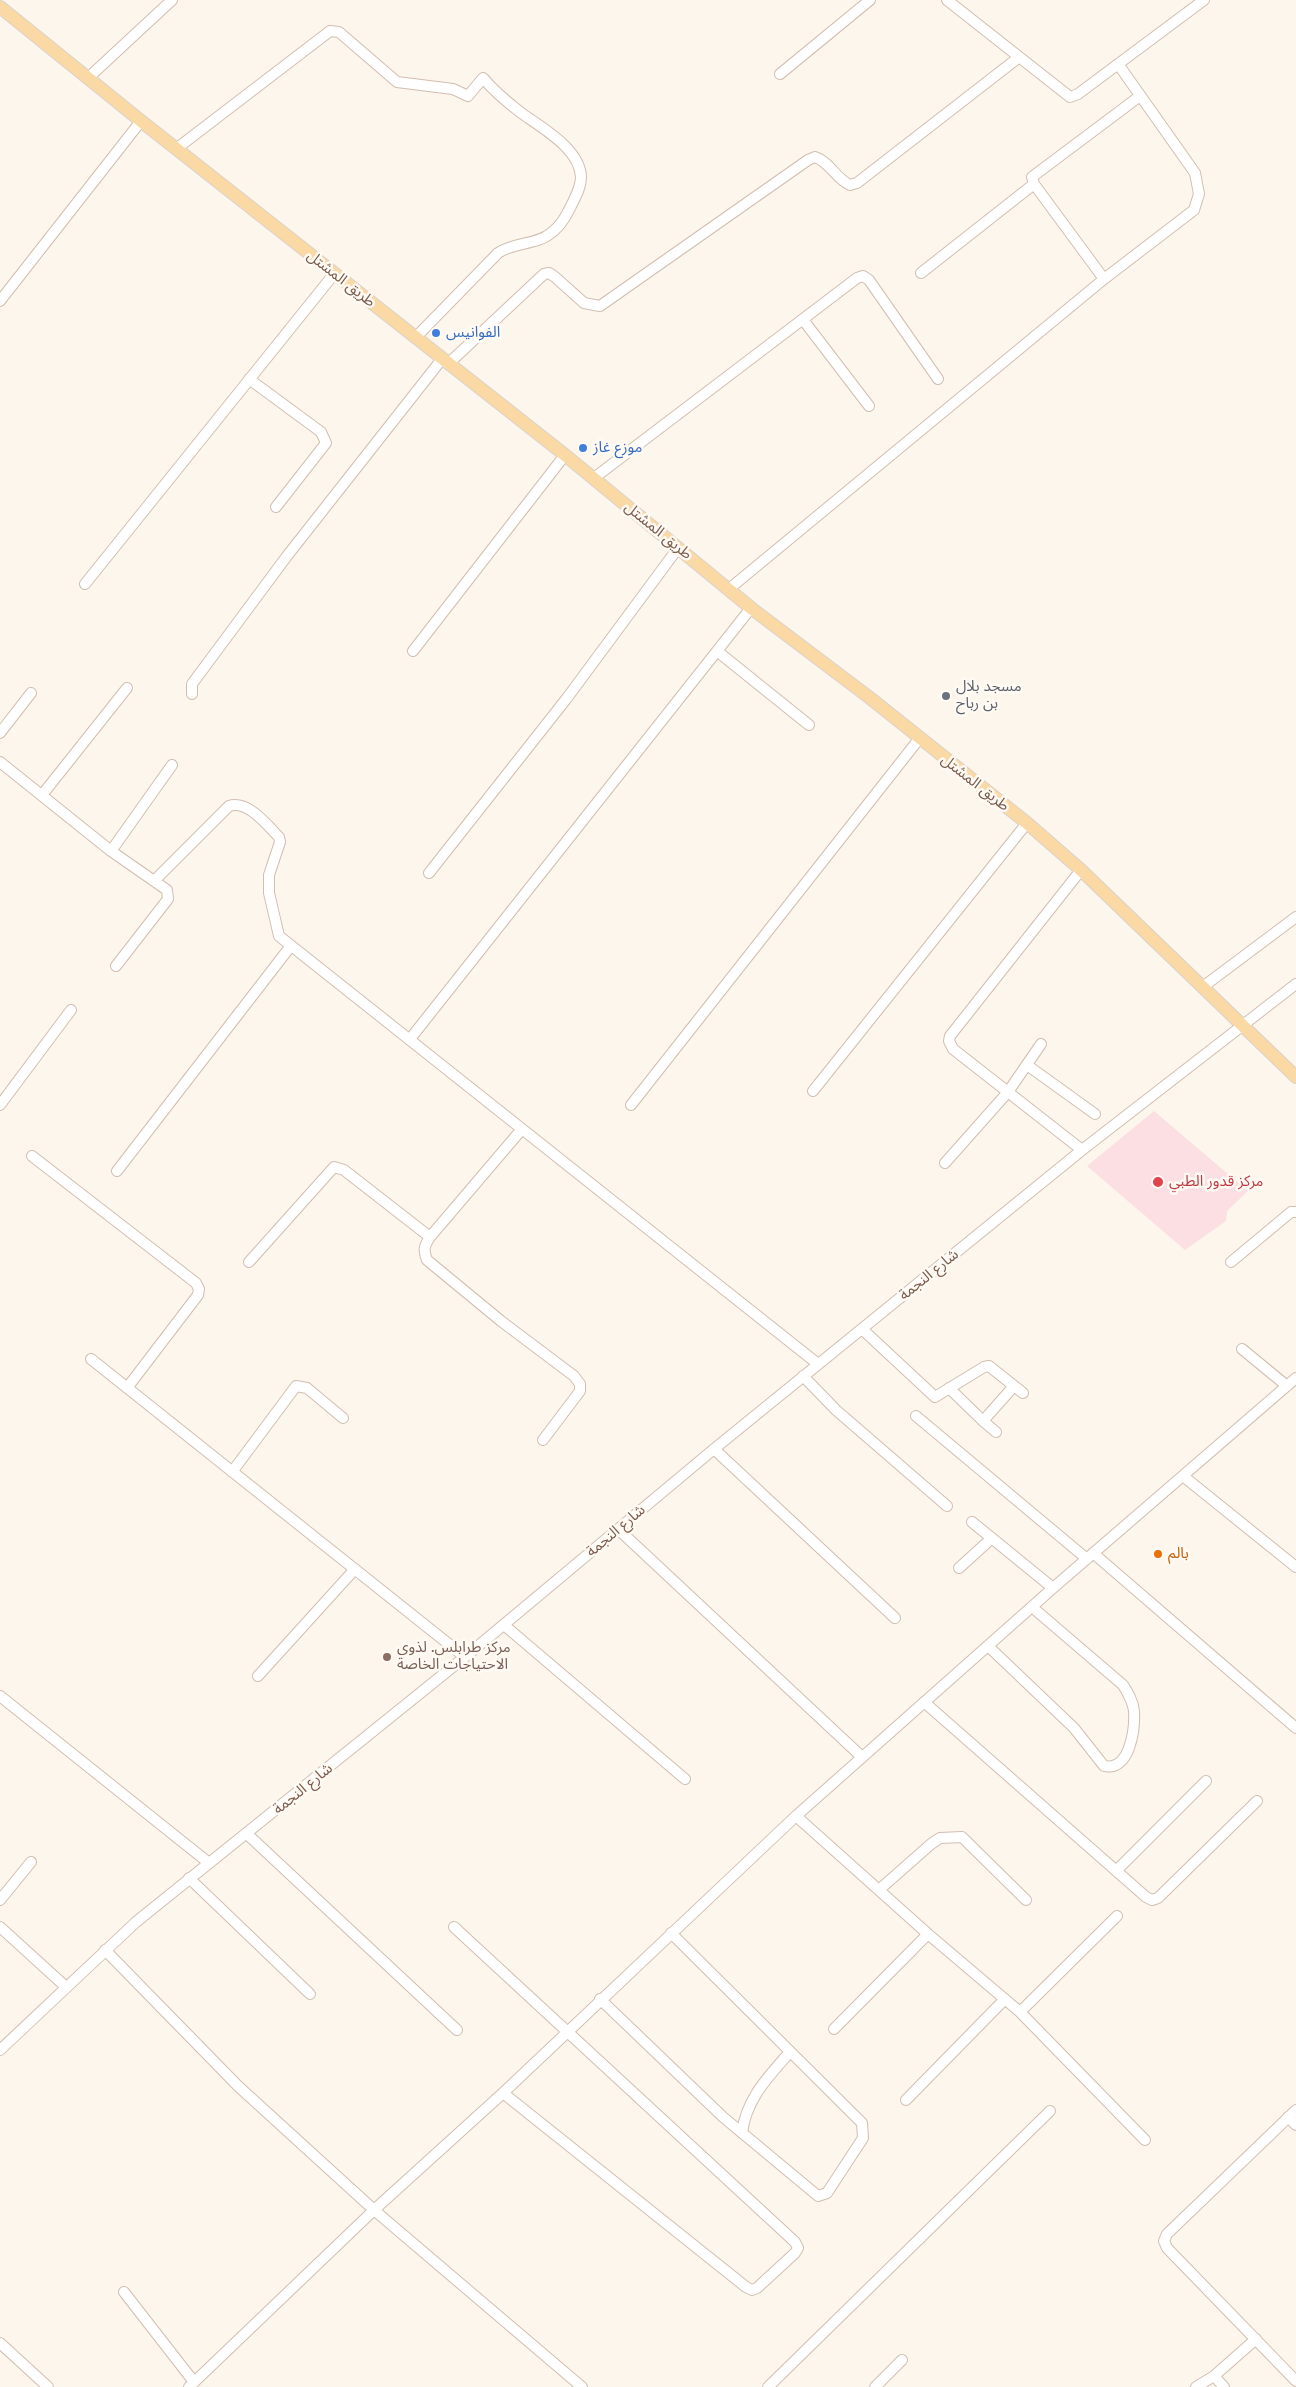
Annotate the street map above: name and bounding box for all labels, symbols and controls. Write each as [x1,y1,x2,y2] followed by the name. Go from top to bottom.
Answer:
[303,247,379,311] street label: طريق المشتل
[446,324,500,342] place label: الفوانيس
[430,327,442,339] marker: الفوانيس
[593,439,642,457] place label: موزع غاز
[577,442,589,454] marker: موزع غاز
[621,498,695,564] street label: طريق المشتل
[956,678,1022,713] place label: مسجد بلال بن رباح
[940,690,952,702] marker: مسجد بلال بن رباح
[937,751,1013,815] street label: طريق المشتل
[1169,1173,1263,1191] place label: مركز قدور الطبي
[1151,1175,1165,1189] marker: مركز قدور الطبي
[896,1246,962,1304] street label: شارع النجمة
[583,1501,649,1561] street label: شارع النجمة
[1168,1545,1189,1563] place label: بالم
[1152,1548,1164,1560] marker: بالم
[397,1639,511,1674] place label: مركز طرابلس. لذوي الاحتياجات الخاصة
[381,1651,393,1663] marker: مركز طرابلس. لذوي الاحتياجات الخاصة
[270,1760,336,1818] street label: شارع النجمة

